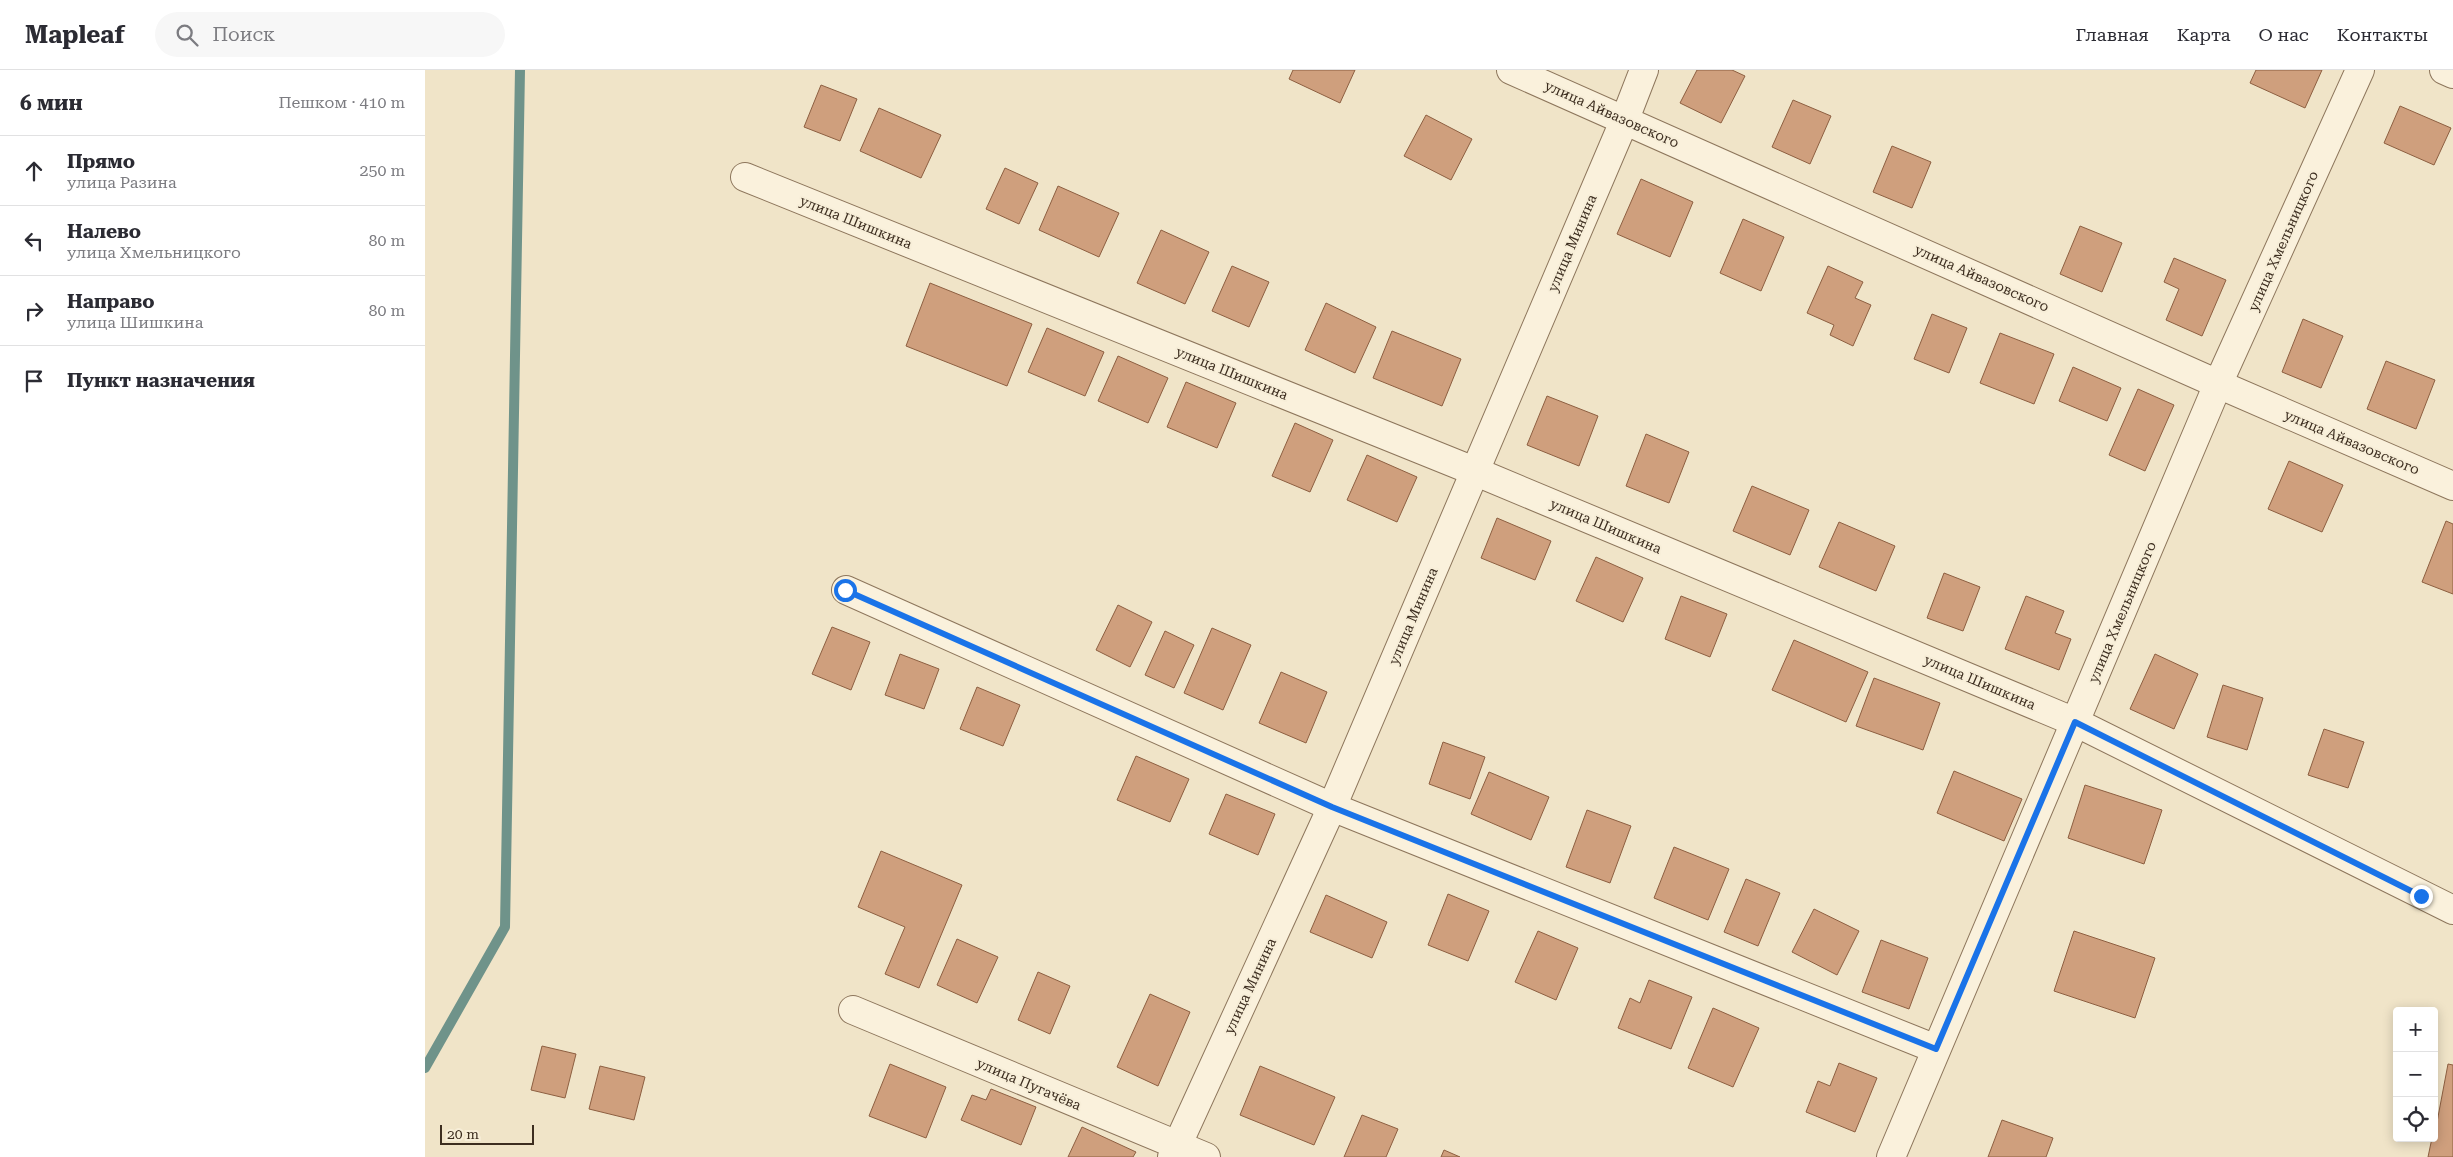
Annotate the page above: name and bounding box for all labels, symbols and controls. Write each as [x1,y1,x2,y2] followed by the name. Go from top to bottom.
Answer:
[155,12,505,57] search box
[25,21,125,49] text: Mapleaf
[173,21,201,49] icon: search
[213,23,275,46] text: Поиск
[2076,24,2149,45] text: Главная
[2177,24,2231,45] text: Карта
[2259,24,2309,45] text: О нас
[2337,24,2428,45] text: Контакты
[1542,77,1682,151] street label: улица Айвазовского
[20,91,83,115] text: 6 мин
[278,93,405,112] text: Пешком · 410 m
[67,150,135,173] text: Прямо
[20,157,48,185] icon: ahead
[359,161,405,180] text: 250 m
[2245,168,2321,314] street label: улица Хмельницкого
[67,173,177,192] text: улица Разина
[798,192,915,252] street label: улица Шишкина
[1544,192,1600,294] street label: улица Минина
[67,220,141,243] text: Налево
[20,227,48,255] icon: left
[368,231,405,250] text: 80 m
[1912,241,2052,315] street label: улица Айвазовского
[67,243,241,262] text: улица Хмельницкого
[67,290,154,313] text: Направо
[20,297,48,325] icon: right
[368,301,405,320] text: 80 m
[67,313,203,332] text: улица Шишкина
[1174,343,1291,403] street label: улица Шишкина
[20,367,48,395] icon: arrive
[67,369,255,392] text: Пункт назначения
[2282,406,2422,478] street label: улица Айвазовского
[1548,495,1664,557] street label: улица Шишкина
[2085,539,2159,685] street label: улица Хмельницкого
[1385,565,1441,667] street label: улица Минина
[834,579,857,602] route start
[1922,651,2038,713] street label: улица Шишкина
[2410,885,2433,908] route end
[1221,935,1279,1037] street label: улица Минина
[2393,1007,2438,1142] map controls
[2393,1007,2438,1052] button: +
[2393,1052,2438,1097] button: −
[974,1055,1084,1113] street label: улица Пугачёва
[2393,1097,2438,1142] button: locate
[440,1122,534,1145] scale bar
[447,1126,479,1142] text: 20 m

